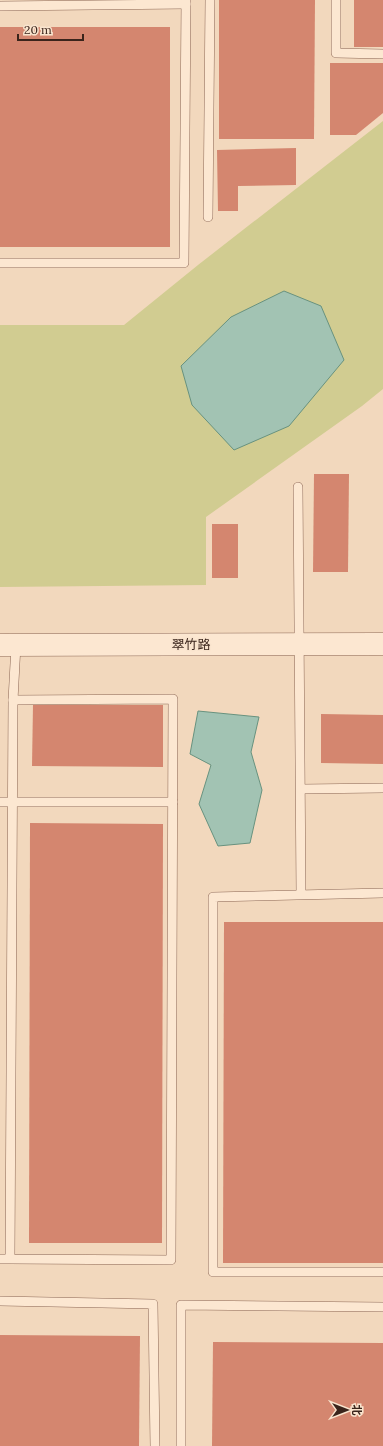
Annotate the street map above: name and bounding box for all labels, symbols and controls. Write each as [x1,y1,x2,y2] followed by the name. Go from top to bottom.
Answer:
[18,16,83,42] scale bar
[24,22,52,37] text: 20 m
[171,636,211,653] street label: 翠竹路
[327,1390,367,1430] north arrow
[350,1405,364,1416] text: 北

